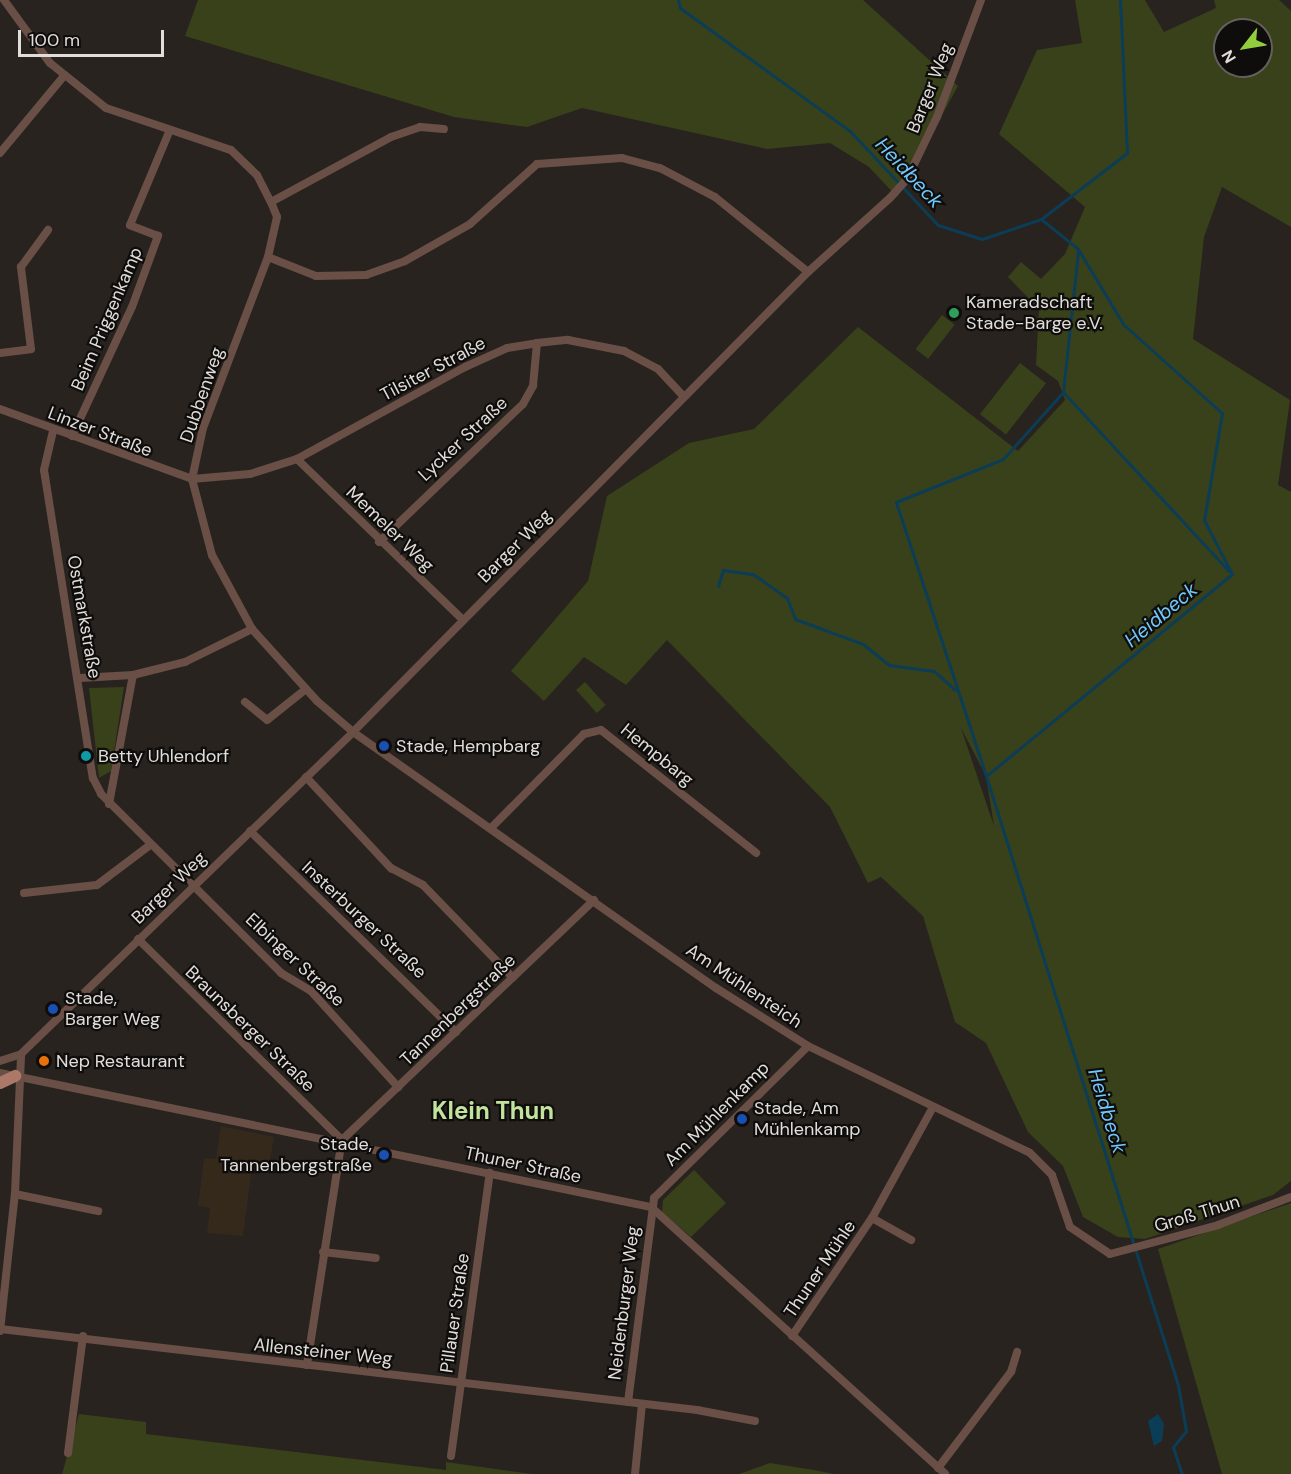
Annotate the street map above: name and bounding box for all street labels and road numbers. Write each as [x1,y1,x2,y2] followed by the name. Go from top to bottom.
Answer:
[902,40,958,136] street label: Barger Weg
[67,244,147,394] street label: Beim Priggenkamp
[377,332,489,406] street label: Tilsiter Straße
[176,344,228,446] street label: Dubbenweg
[414,392,512,486] street label: Lycker Straße
[45,402,155,462] street label: Linzer Straße
[341,482,439,576] street label: Memeler Weg
[474,505,556,587] street label: Barger Weg
[63,554,105,680] street label: Ostmarkstraße
[616,719,698,791] street label: Hempbarg
[127,847,211,929] street label: Barger Weg
[297,857,431,983] street label: Insterburger Straße
[241,909,349,1011] street label: Elbinger Straße
[682,939,806,1033] street label: Am Mühlenteich
[396,950,520,1070] street label: Tannenbergstraße
[181,961,319,1097] street label: Braunsberger Straße
[660,1057,774,1171] street label: Am Mühlenkamp
[463,1142,583,1188] street label: Thuner Straße
[1152,1191,1242,1237] street label: Groß Thun
[780,1216,860,1322] street label: Thuner Mühle
[604,1225,644,1381] street label: Neidenburger Weg
[436,1252,474,1374] street label: Pillauer Straße
[253,1334,393,1370] street label: Allensteiner Weg

